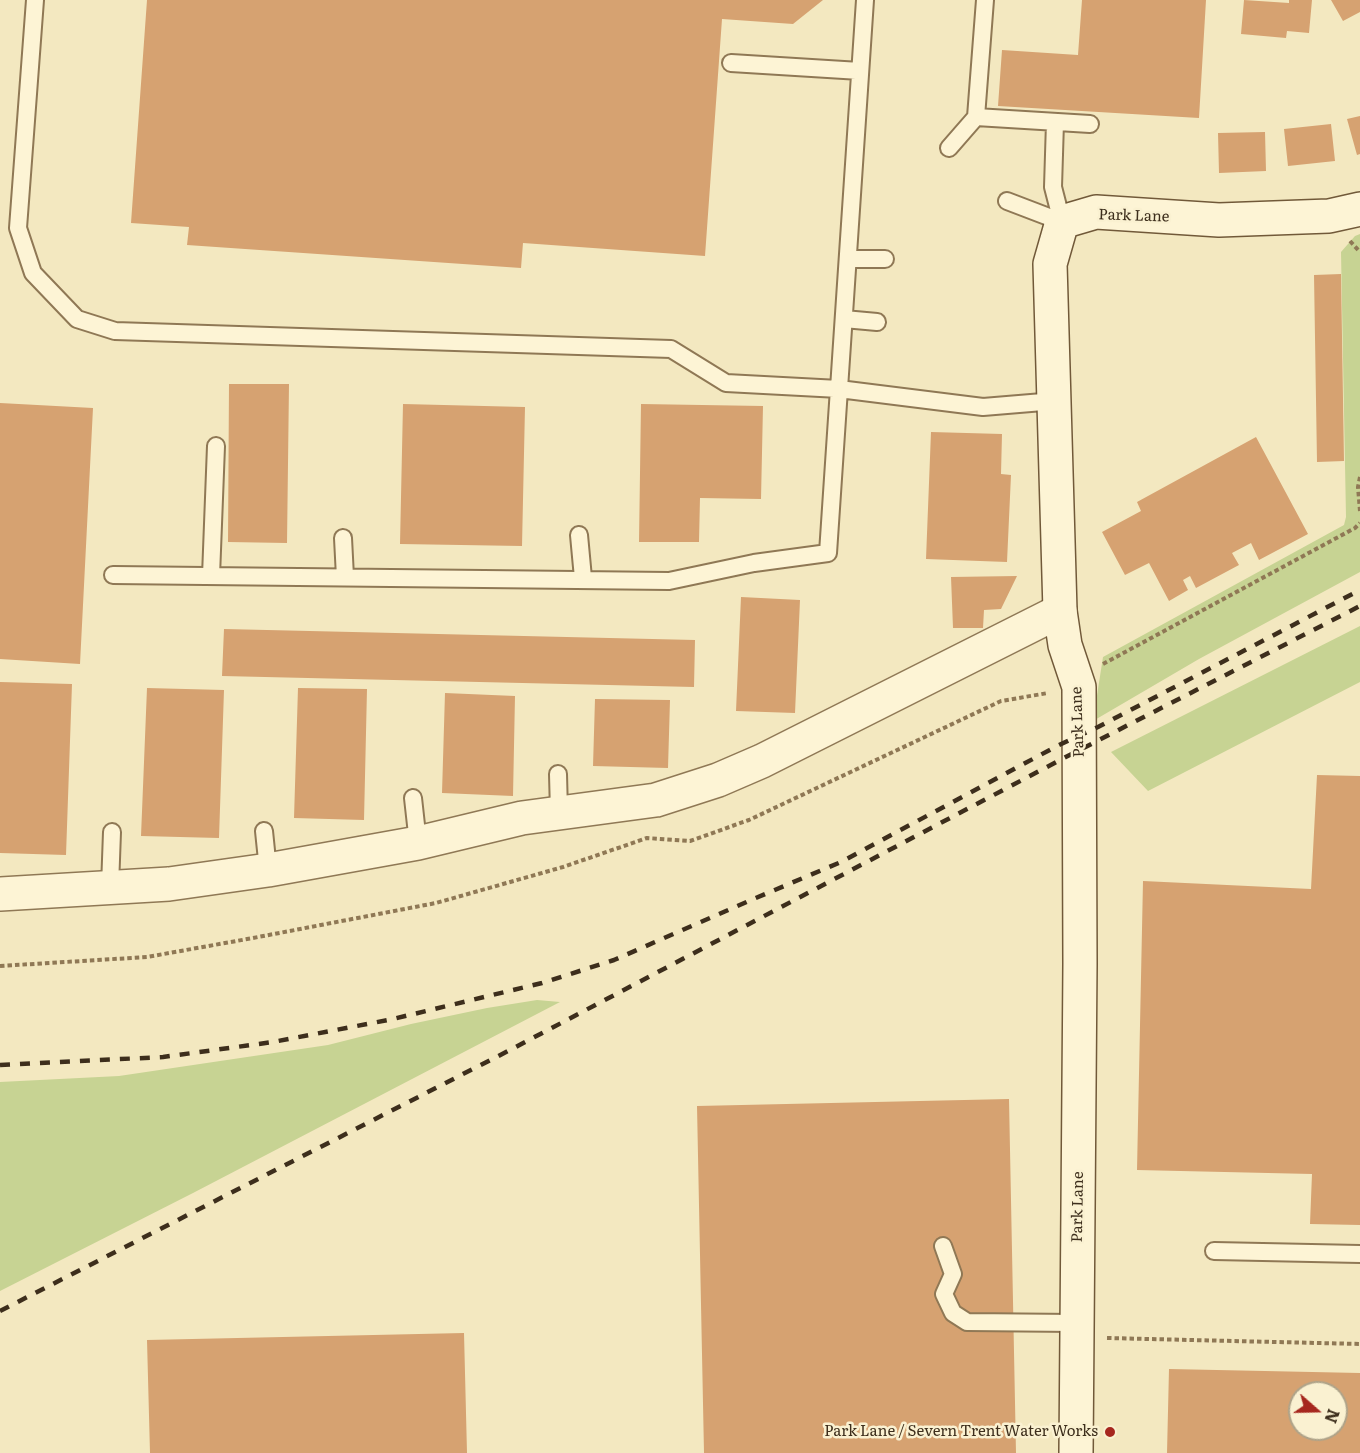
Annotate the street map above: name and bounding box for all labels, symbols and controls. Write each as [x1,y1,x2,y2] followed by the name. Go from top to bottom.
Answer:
[1098,206,1170,226] street label: Park Lane
[1068,686,1088,758] street label: Park Lane
[1068,1171,1088,1243] street label: Park Lane
[1288,1381,1348,1441] north arrow
[1319,1406,1347,1427] text: N
[824,1423,1098,1441] place label: Park Lane / Severn Trent Water Works
[1103,1425,1117,1439] marker: Park Lane / Severn Trent Water Works

